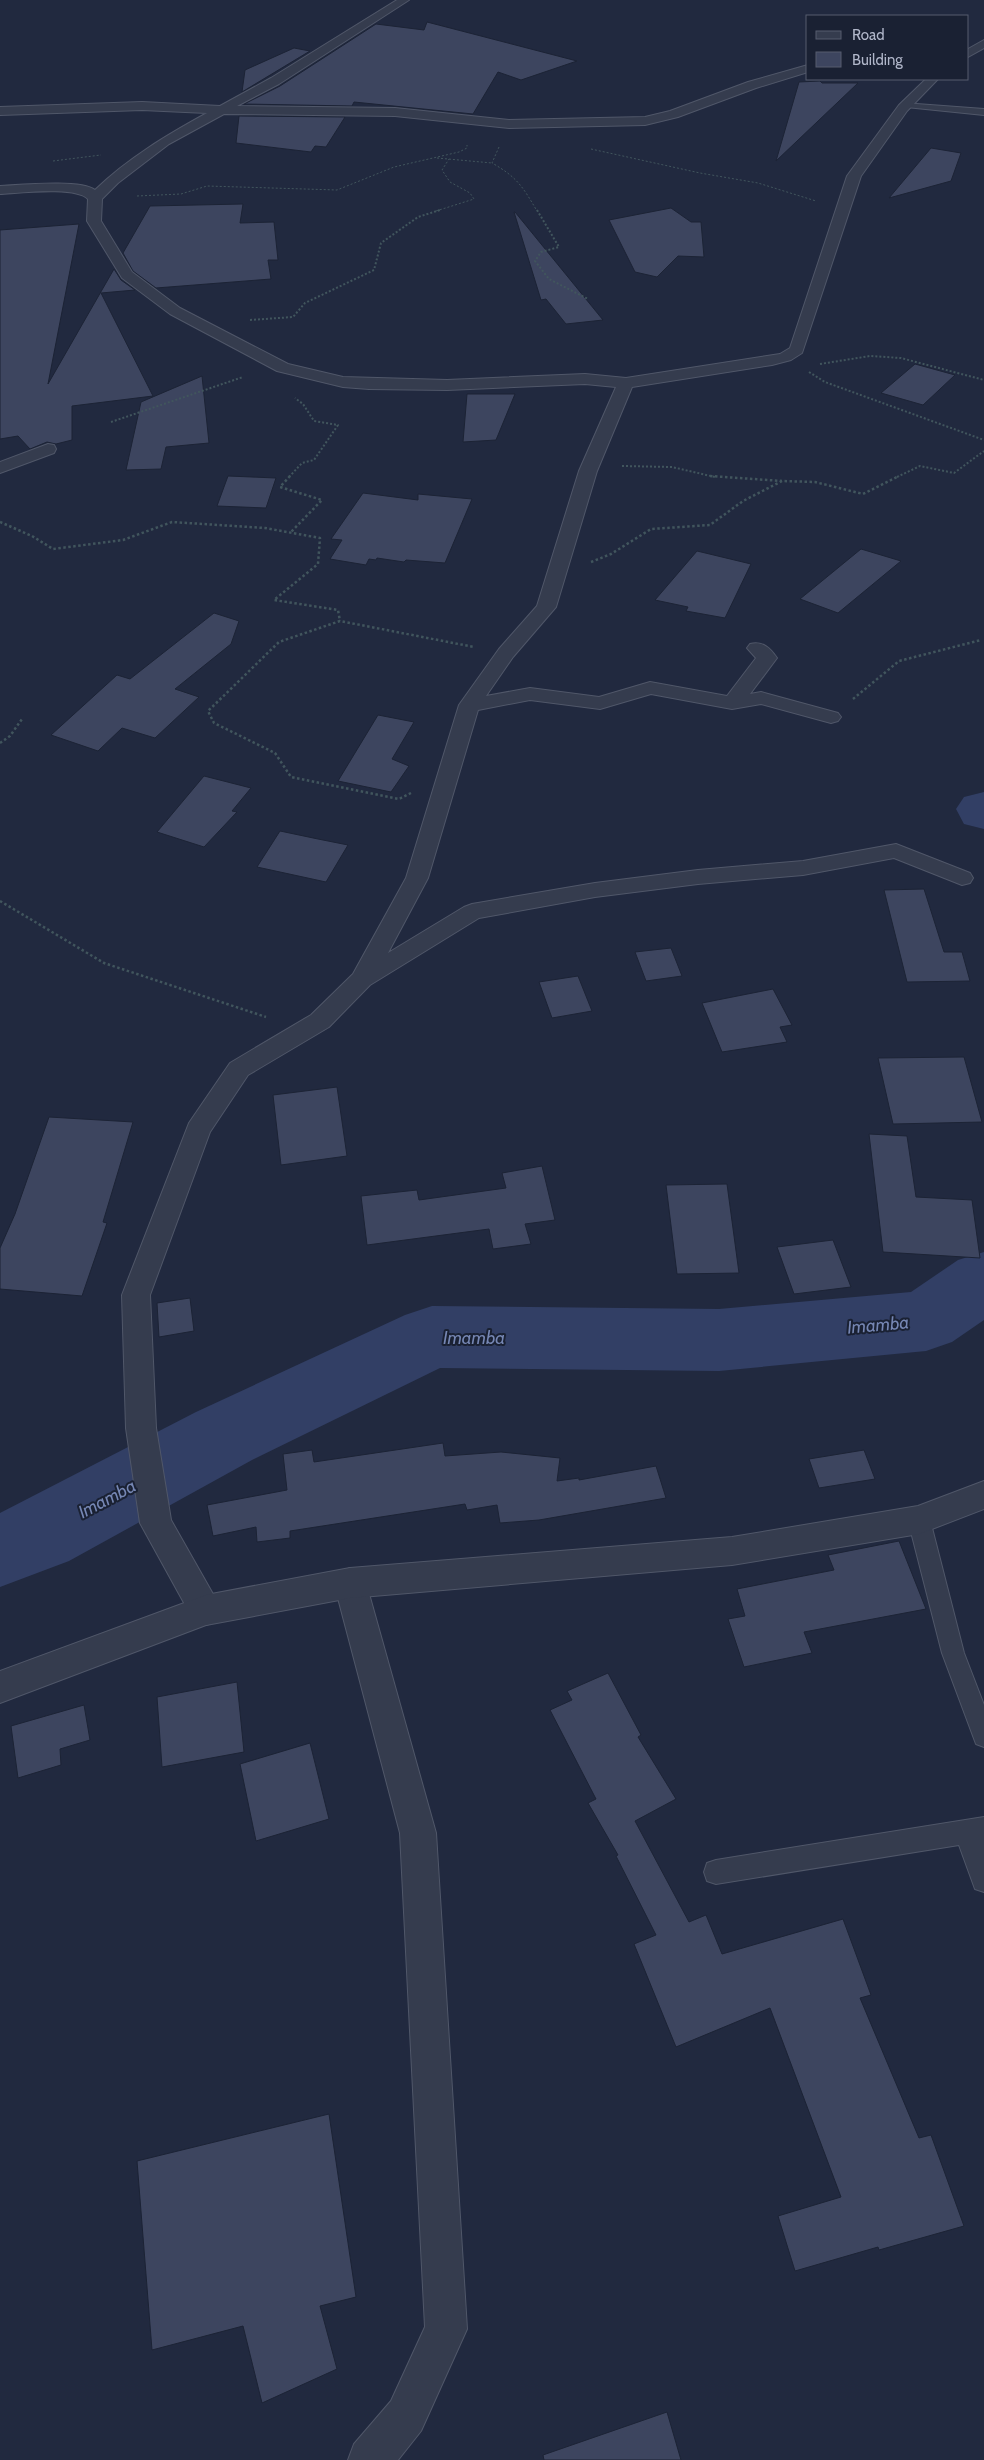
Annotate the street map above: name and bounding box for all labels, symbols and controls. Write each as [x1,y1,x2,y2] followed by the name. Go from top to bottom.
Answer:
[806,15,969,80] legend
[852,26,885,44] text: Road
[852,51,903,69] text: Building
[846,1311,910,1339] water label: Imamba
[443,1327,505,1349] water label: Imamba
[74,1475,140,1523] water label: Imamba

